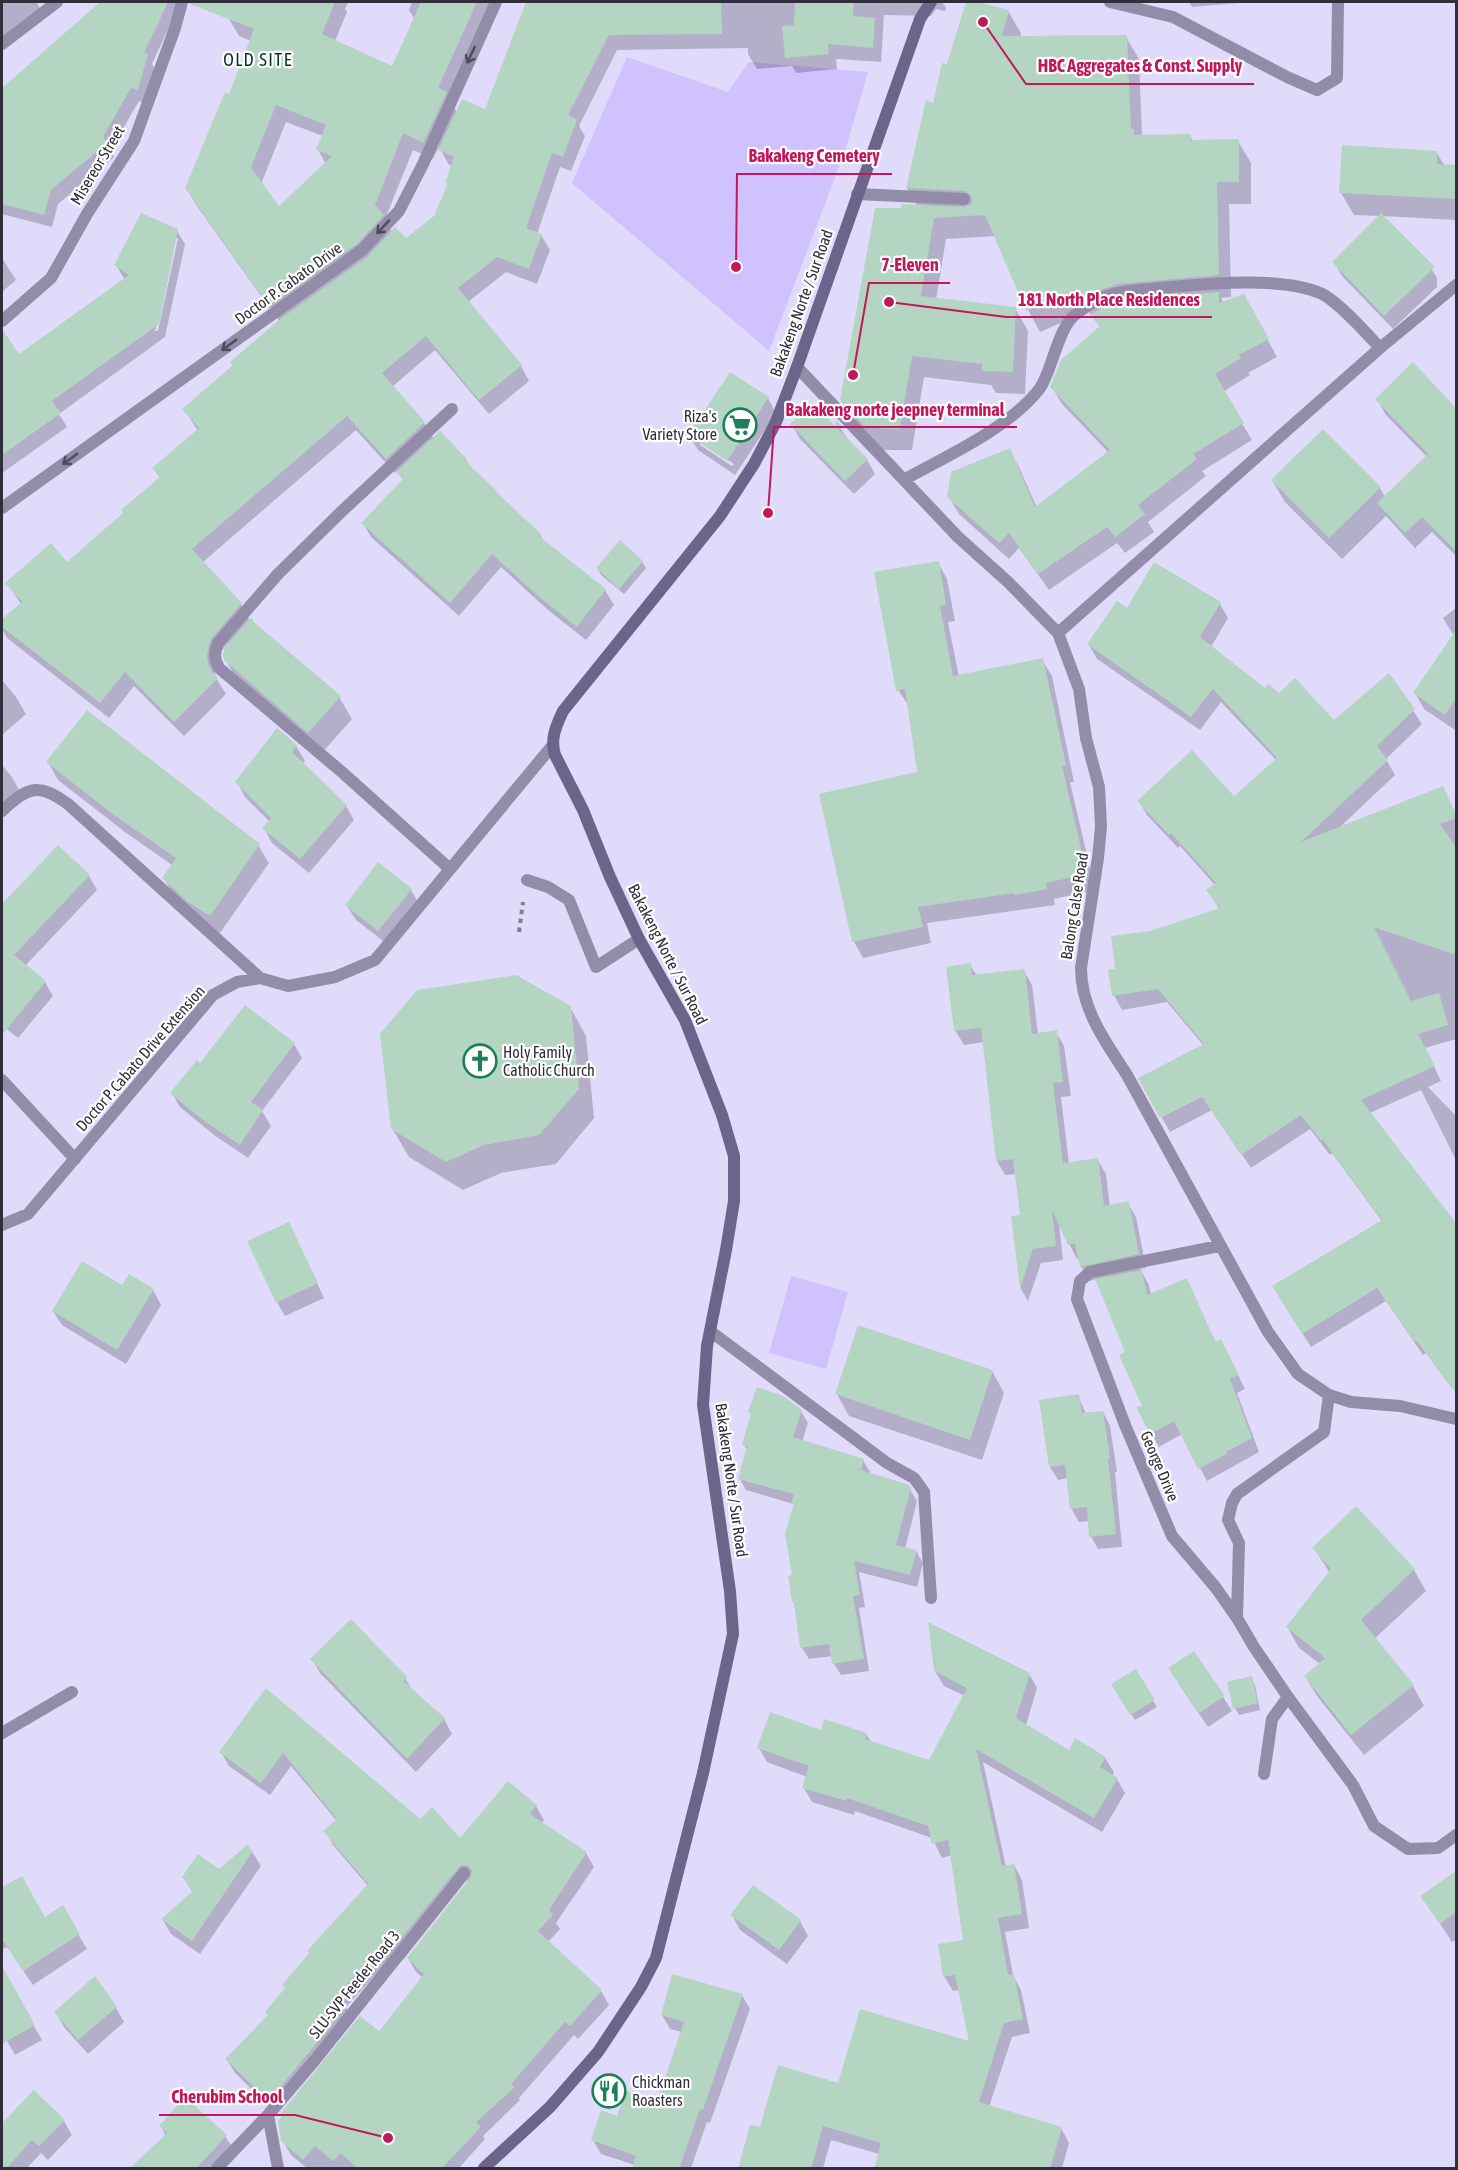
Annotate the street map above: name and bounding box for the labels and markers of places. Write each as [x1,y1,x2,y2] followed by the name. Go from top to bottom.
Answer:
[1026,48,1254,84] callout: HBC Aggregates & Const. Supply
[737,138,892,174] callout: Bakakeng Cemetery
[869,247,950,283] callout: 7-Eleven
[1006,281,1212,317] callout: 181 North Place Residences
[774,391,1017,427] callout: Bakakeng norte jeepney terminal
[642,407,717,444] place label: Riza's Variety Store
[722,407,758,443] supermarket icon: Riza's Variety Store
[462,1043,498,1079] church icon: Holy Family Catholic Church
[503,1043,595,1079] place label: Holy Family Catholic Church
[591,2073,627,2109] restaurant icon: Chickman Roasters
[632,2073,690,2109] place label: Chickman Roasters
[159,2079,295,2115] callout: Cherubim School

